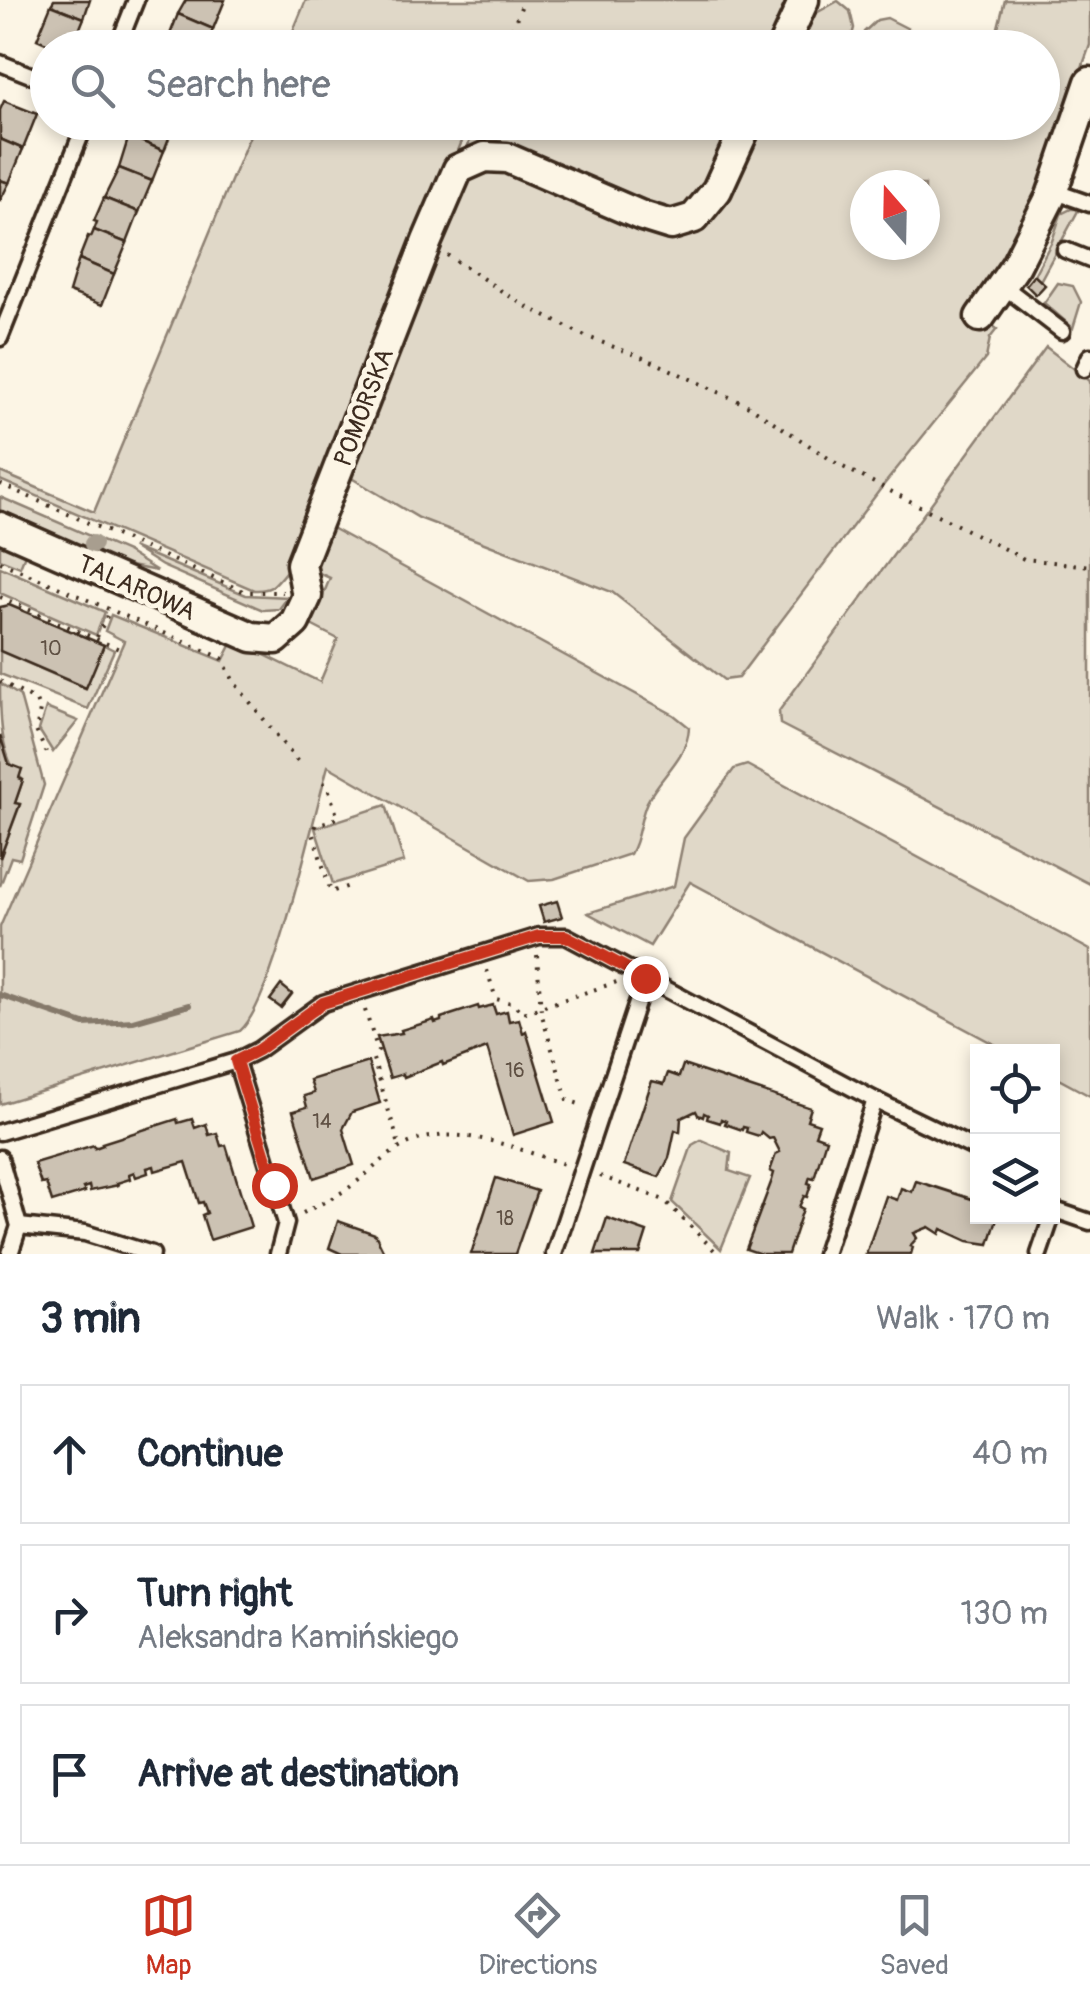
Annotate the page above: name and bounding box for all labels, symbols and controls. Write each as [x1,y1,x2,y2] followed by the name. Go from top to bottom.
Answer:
[30,30,1060,140] search box
[65,58,120,113] icon: search
[145,61,331,109] text: Search here
[850,170,940,260] north arrow
[328,344,401,471] street label: POMORSKA
[72,549,200,628] street label: TALAROWA
[40,636,62,661] house number: 10
[623,956,669,1002] route end
[970,1044,1060,1224] map controls
[970,1044,1060,1134] button: locate
[505,1058,525,1083] house number: 16
[312,1109,332,1134] house number: 14
[970,1134,1060,1224] button: layers
[252,1163,298,1209] route start
[496,1206,514,1231] house number: 18
[40,1293,141,1345] text: 3 min
[876,1299,1050,1339] text: Walk · 170 m
[42,1427,97,1482] icon: ahead
[137,1430,283,1478] text: Continue
[972,1434,1048,1474] text: 40 m
[137,1570,292,1618] text: Turn right
[42,1587,97,1642] icon: right
[960,1594,1048,1634] text: 130 m
[137,1618,459,1658] text: Aleksandra Kamińskiego
[42,1747,97,1802] icon: arrive
[137,1750,459,1798] text: Arrive at destination
[141,1888,196,1983] tab: Map
[478,1888,597,1983] tab: Directions
[879,1888,949,1983] tab: Saved

